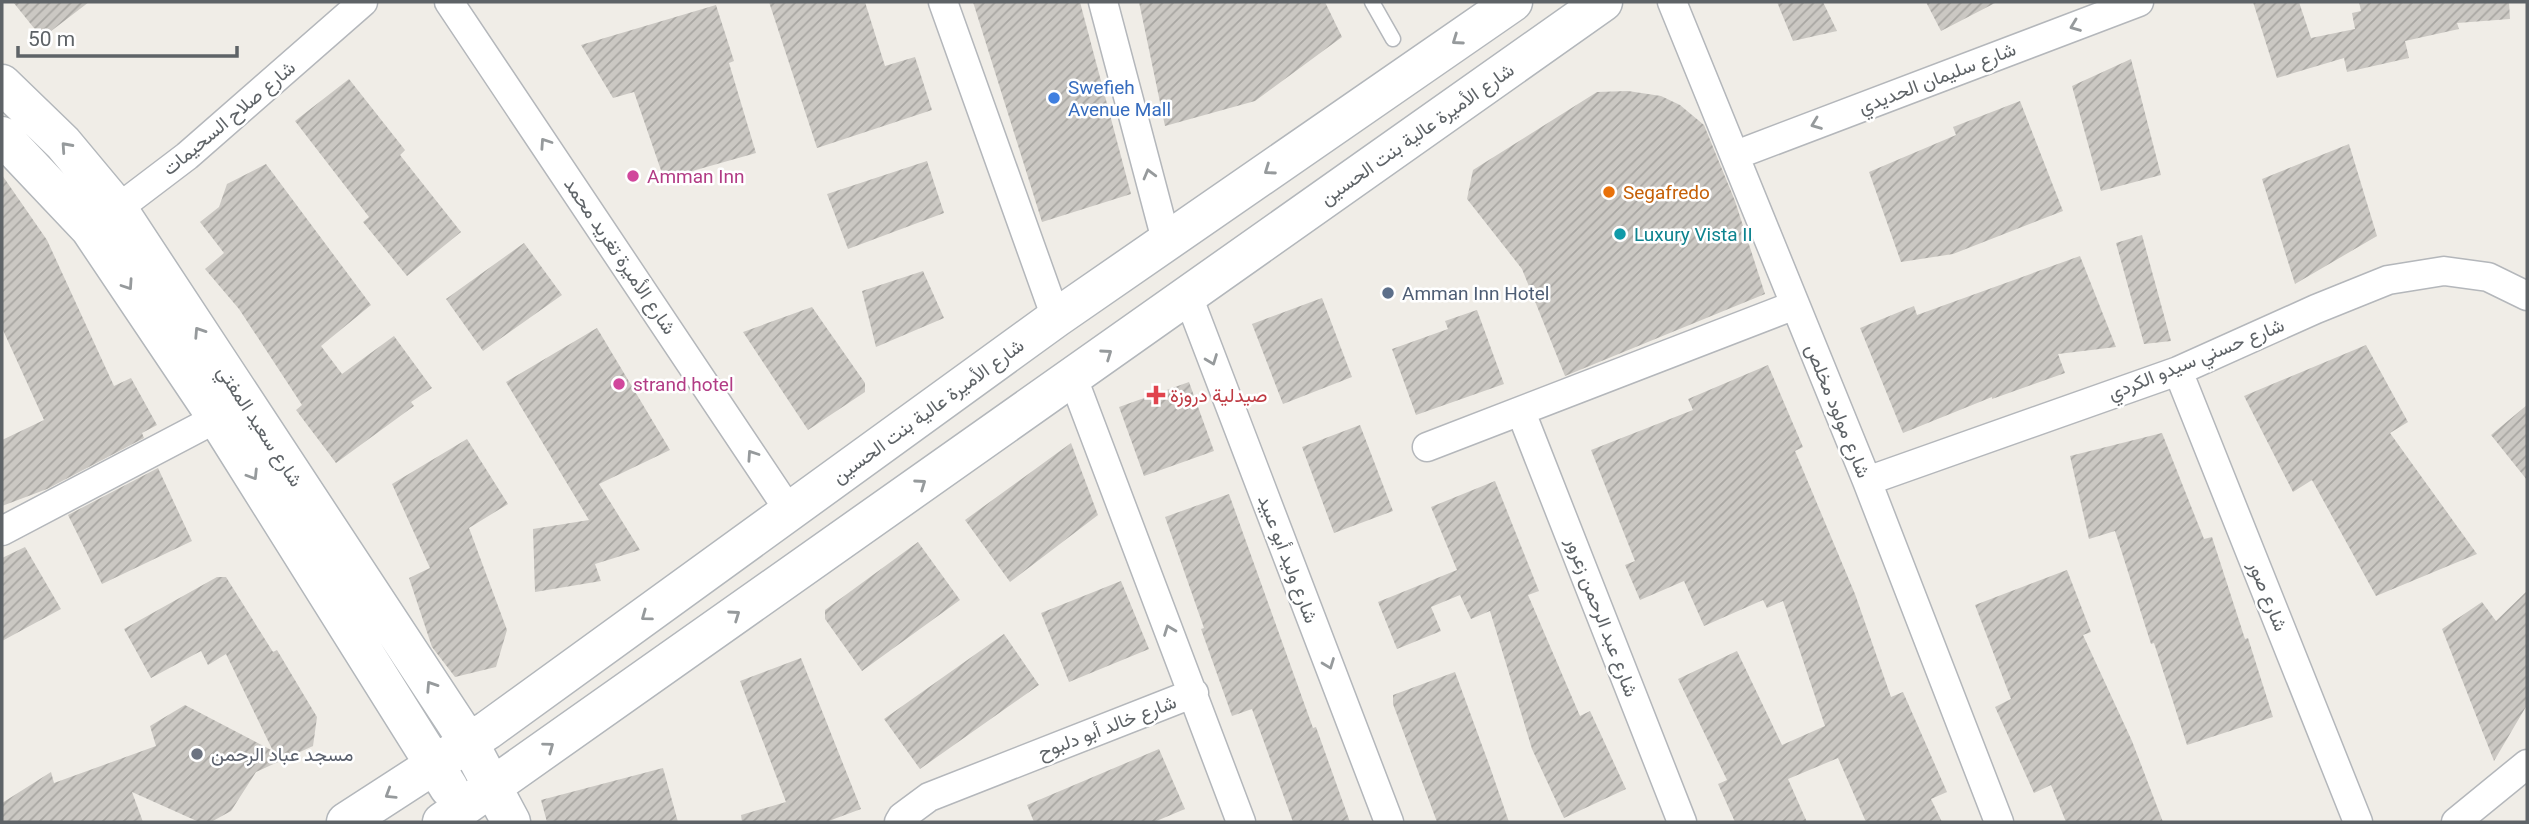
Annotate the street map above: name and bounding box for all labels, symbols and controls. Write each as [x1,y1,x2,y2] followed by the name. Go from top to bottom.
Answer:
[18,14,236,58] scale bar
[2069,18,2081,32] one-way arrow
[28,27,75,51] text: 50 m
[1451,32,1464,45] one-way arrow
[1855,37,2020,122] street label: شارع سليمان الحديدي
[158,56,301,181] street label: شارع صلاح السحيمات
[1316,58,1519,211] street label: شارع الأميرة عالية بنت الحسين
[1068,76,1171,121] place label: Swefieh Avenue Mall
[1046,90,1062,106] marker: Swefieh Avenue Mall
[1811,116,1823,130] one-way arrow
[541,138,553,151] one-way arrow
[62,142,74,155] one-way arrow
[1264,161,1277,174] one-way arrow
[647,165,744,188] place label: Amman Inn
[625,168,641,184] marker: Amman Inn
[1143,168,1157,180] one-way arrow
[558,173,681,339] street label: شارع الأميرة تغريد محمد
[1623,181,1710,204] place label: Segafredo
[1601,184,1617,200] marker: Segafredo
[1634,223,1753,246] place label: Luxury Vista II
[1612,226,1628,242] marker: Luxury Vista II
[120,277,133,290] one-way arrow
[1402,282,1549,305] place label: Amman Inn Hotel
[1380,285,1396,301] marker: Amman Inn Hotel
[2104,313,2289,409] street label: شارع حسني سيدو الكردي
[194,326,207,339] one-way arrow
[828,334,1029,489] street label: شارع الأميرة عالية بنت الحسين
[1800,341,1875,482] street label: شارع مولود مخلص
[1099,350,1112,362] one-way arrow
[1204,354,1218,366] one-way arrow
[209,361,308,493] street label: شارع سعيد المفتي
[633,373,734,396] place label: strand hotel
[611,376,627,392] marker: strand hotel
[1170,384,1267,407] place label: صيدلية دروزة
[1148,387,1164,403] marker: صيدلية دروزة
[748,450,760,463] one-way arrow
[245,468,258,481] one-way arrow
[913,480,926,492] one-way arrow
[1252,492,1323,627] street label: شارع وليد أبو عبيد
[1560,533,1643,700] street label: شارع عبد الرحمن زعرور
[2242,557,2292,635] street label: شارع صور
[641,607,654,620] one-way arrow
[727,611,740,623] one-way arrow
[1163,624,1177,636] one-way arrow
[1320,658,1334,670] one-way arrow
[426,680,439,693] one-way arrow
[1035,690,1180,765] street label: شارع خالد أبو دلبوح
[211,743,353,766] place label: مسجد عباد الرحمن
[541,743,554,755] one-way arrow
[189,746,205,762] marker: مسجد عباد الرحمن
[385,786,398,799] one-way arrow

